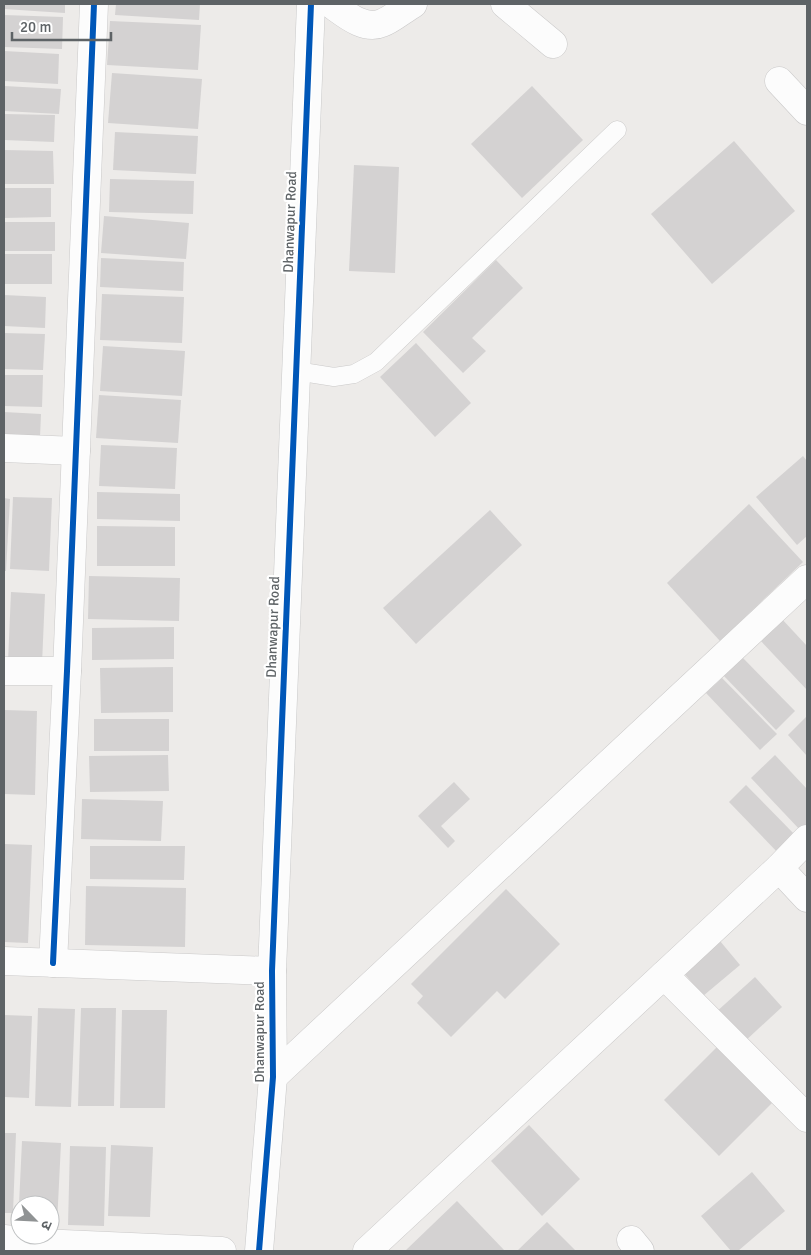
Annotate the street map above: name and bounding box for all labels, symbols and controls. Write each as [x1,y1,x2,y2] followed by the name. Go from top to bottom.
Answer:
[12,10,111,42] scale bar
[20,18,51,36] text: 20 m
[280,171,300,273] street label: Dhanwapur Road
[263,576,283,678] street label: Dhanwapur Road
[251,981,268,1083] street label: Dhanwapur Road
[10,1195,60,1245] north arrow
[37,1218,56,1233] text: उ

